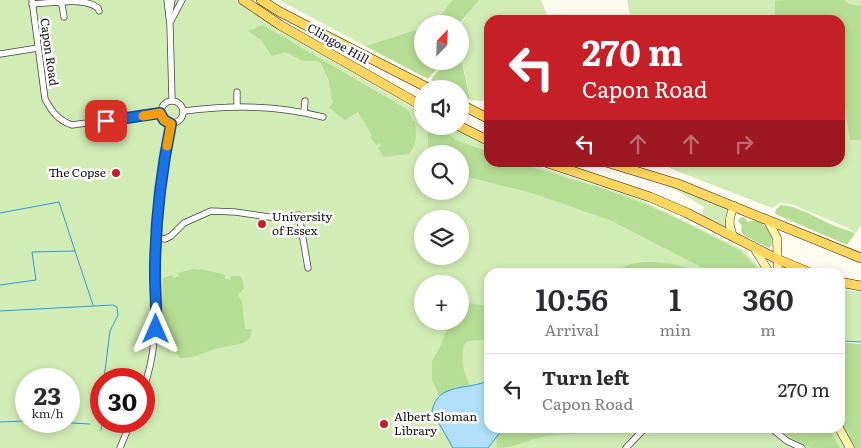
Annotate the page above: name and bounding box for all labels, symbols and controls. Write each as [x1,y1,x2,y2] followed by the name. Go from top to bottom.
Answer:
[414,15,469,70] north arrow
[414,15,469,330] map controls
[36,17,64,88] street label: Capon Road
[304,18,373,68] street label: Clingoe Hill
[582,25,683,77] text: 270 m
[499,35,564,100] icon: left
[582,72,707,105] text: Capon Road
[414,80,469,135] button: sound
[85,100,127,142] pin
[92,107,120,135] icon: arrive
[571,130,599,158] icon: left
[624,130,652,158] icon: ahead
[677,130,705,158] icon: ahead
[730,130,758,158] icon: right
[414,145,469,200] button: search
[48,163,106,181] place label: The Copse
[110,167,122,179] marker: The Copse
[272,207,333,239] place label: University of Essex
[414,210,469,265] button: layers
[256,218,268,230] marker: University of Essex
[414,275,469,330] button: +
[535,276,608,320] text: 10:56
[669,276,681,320] text: 1
[742,276,794,320] text: 360
[129,302,181,354] position arrow
[544,317,599,341] text: Arrival
[660,317,691,341] text: min
[760,317,776,341] text: m
[542,363,629,391] text: Turn left
[90,368,155,433] speed limit sign: 30
[499,375,527,403] icon: left
[778,375,830,403] text: 270 m
[34,376,61,413] text: 23
[542,391,633,415] text: Capon Road
[32,404,63,422] text: km/h
[394,407,477,439] place label: Albert Sloman Library
[378,418,390,430] marker: Albert Sloman Library

